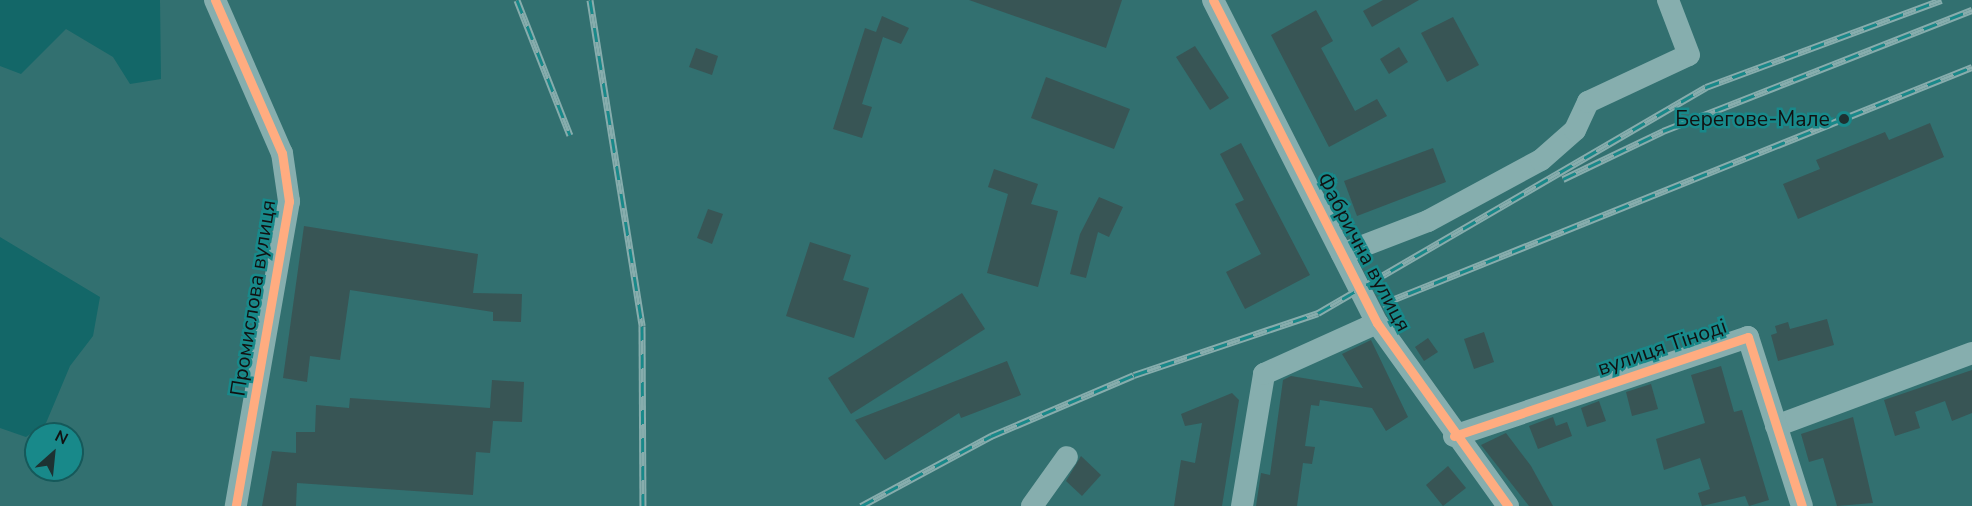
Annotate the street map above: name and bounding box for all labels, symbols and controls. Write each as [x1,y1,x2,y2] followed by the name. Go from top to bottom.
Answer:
[1675,106,1830,132] place label: Берегове-Мале
[1835,110,1853,128] marker: Берегове-Мале
[1311,168,1417,336] street label: Фабрична вулиця
[225,198,281,398] street label: Промислова вулиця
[1594,313,1730,381] street label: вулиця Тіноді
[24,422,84,482] north arrow
[51,425,72,450] text: N

